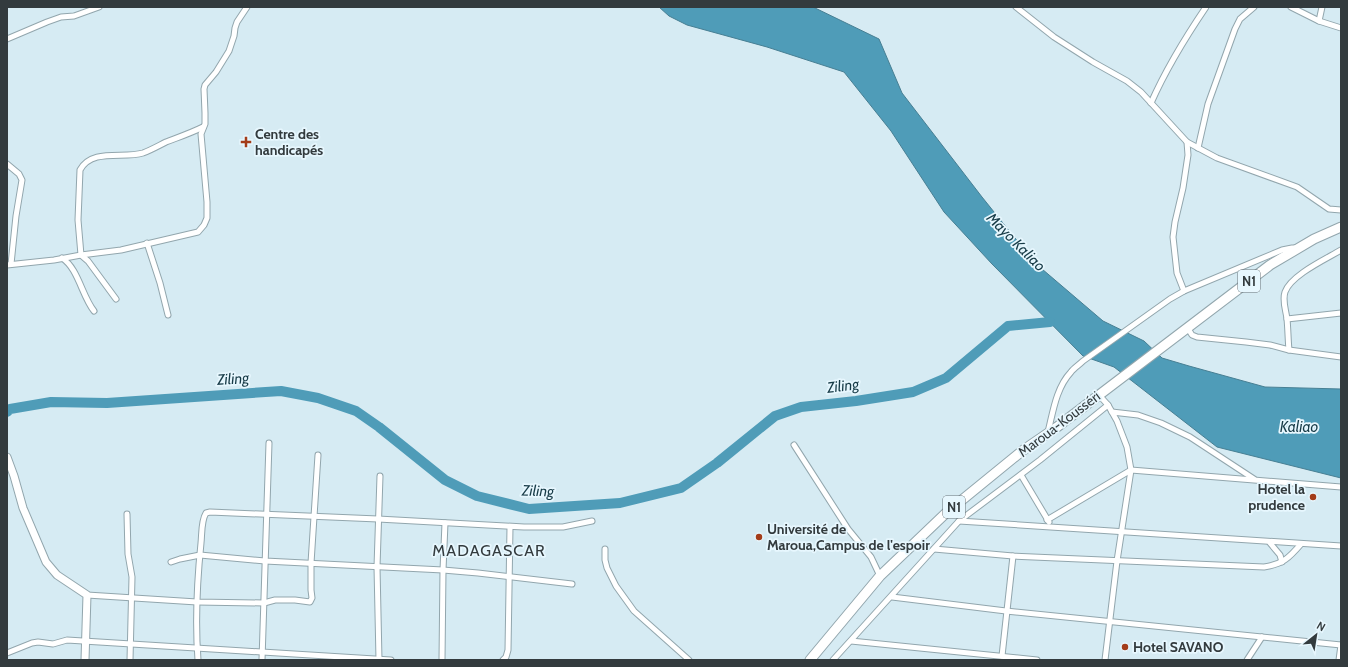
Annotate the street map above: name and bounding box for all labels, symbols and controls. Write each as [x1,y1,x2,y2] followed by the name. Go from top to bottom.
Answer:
[255,125,323,159] place label: Centre des handicapés
[240,136,252,148] marker: Centre des handicapés
[982,208,1049,275] water label: Mayo Kaliao
[1238,270,1260,292] road number: N1
[215,369,251,389] water label: Ziling
[825,375,861,397] water label: Ziling
[1014,387,1104,461] street label: Maroua-Kousséri
[1280,418,1319,436] water label: Kaliao
[1248,480,1305,514] place label: Hotel la prudence
[521,481,555,501] water label: Ziling
[1308,492,1318,502] marker: Hotel la prudence
[943,496,965,518] road number: N1
[767,520,930,554] place label: Université de Maroua,Campus de l'espoir
[754,532,764,542] marker: Université de Maroua,Campus de l'espoir
[432,541,546,560] district label: MADAGASCAR
[1296,615,1336,655] north arrow
[1314,618,1328,634] text: N
[1133,638,1224,656] place label: Hotel SAVANO
[1120,642,1130,652] marker: Hotel SAVANO

